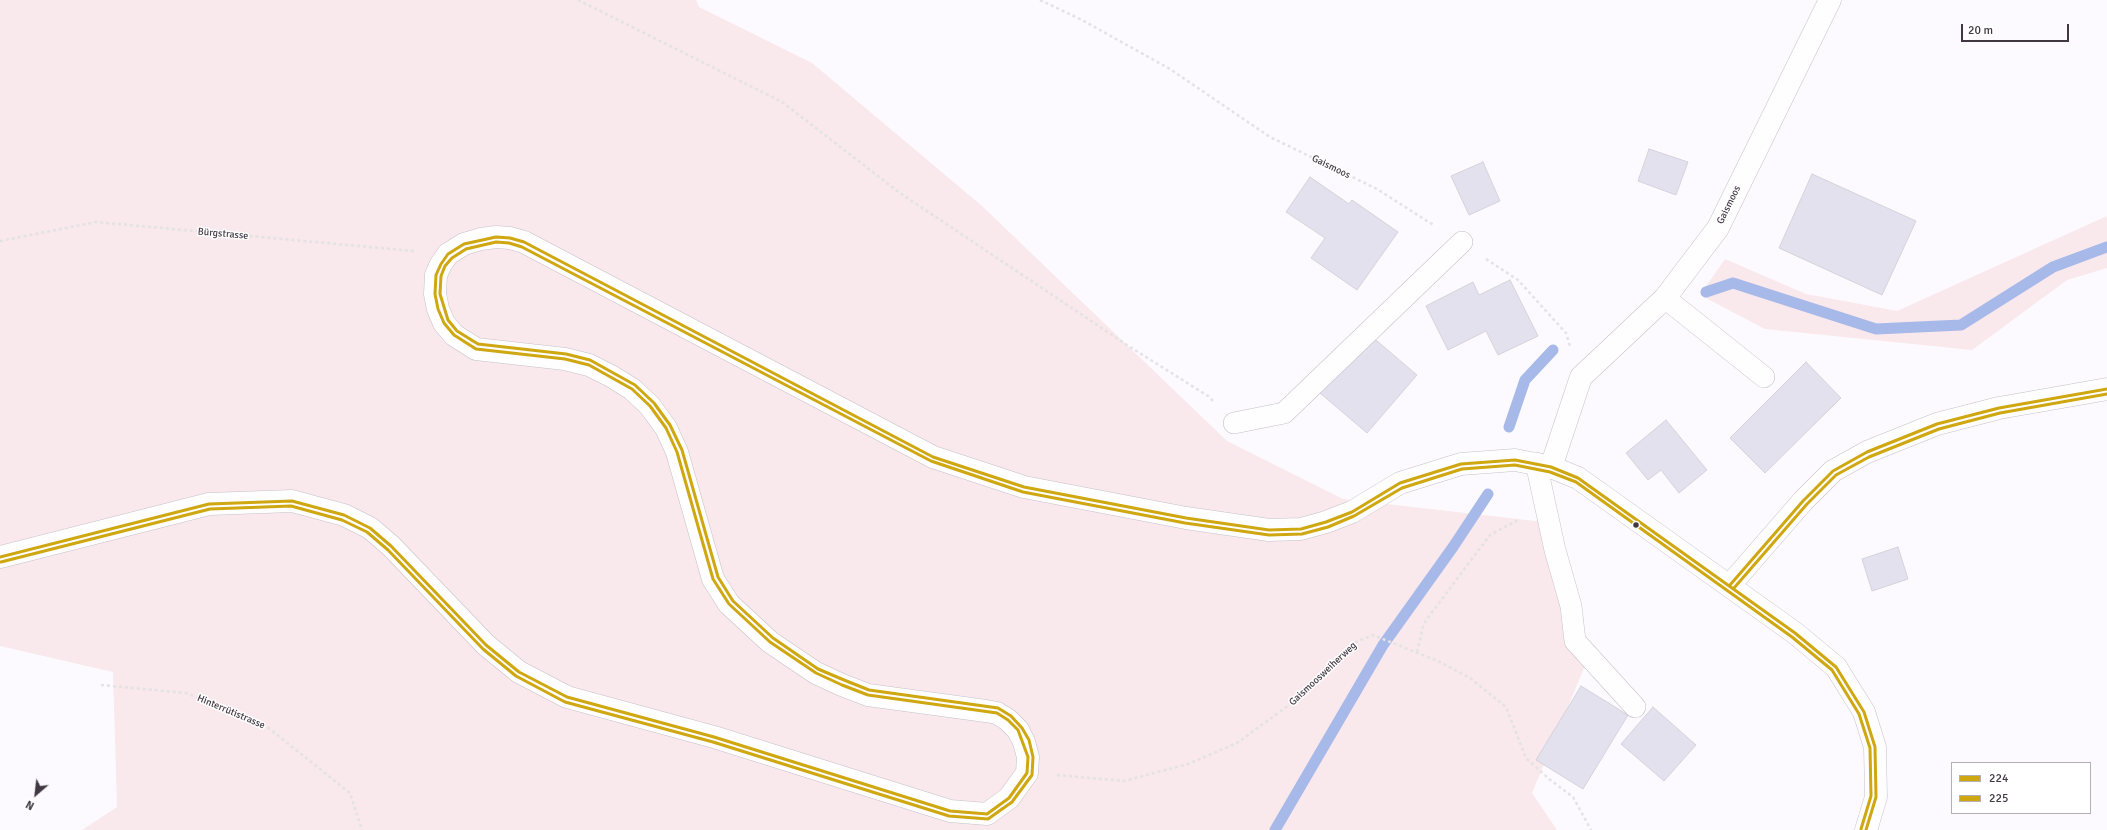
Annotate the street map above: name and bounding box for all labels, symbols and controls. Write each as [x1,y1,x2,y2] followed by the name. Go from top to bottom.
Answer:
[1963,16,2071,42] scale bar
[1968,23,1993,38] text: 20 m
[1310,153,1352,181] street label: Gaismoos
[1715,184,1743,226] street label: Gaismoos
[197,226,249,242] street label: Bürgstrasse
[1631,520,1641,530] unlabelled marker
[1287,640,1359,708] street label: Gaismoosweiherweg
[195,692,267,732] street label: Hinterrütistrasse
[1951,762,2091,814] legend
[1989,771,2008,786] text: 224
[16,774,56,814] north arrow
[1989,791,2008,806] text: 225
[24,798,37,813] text: N

